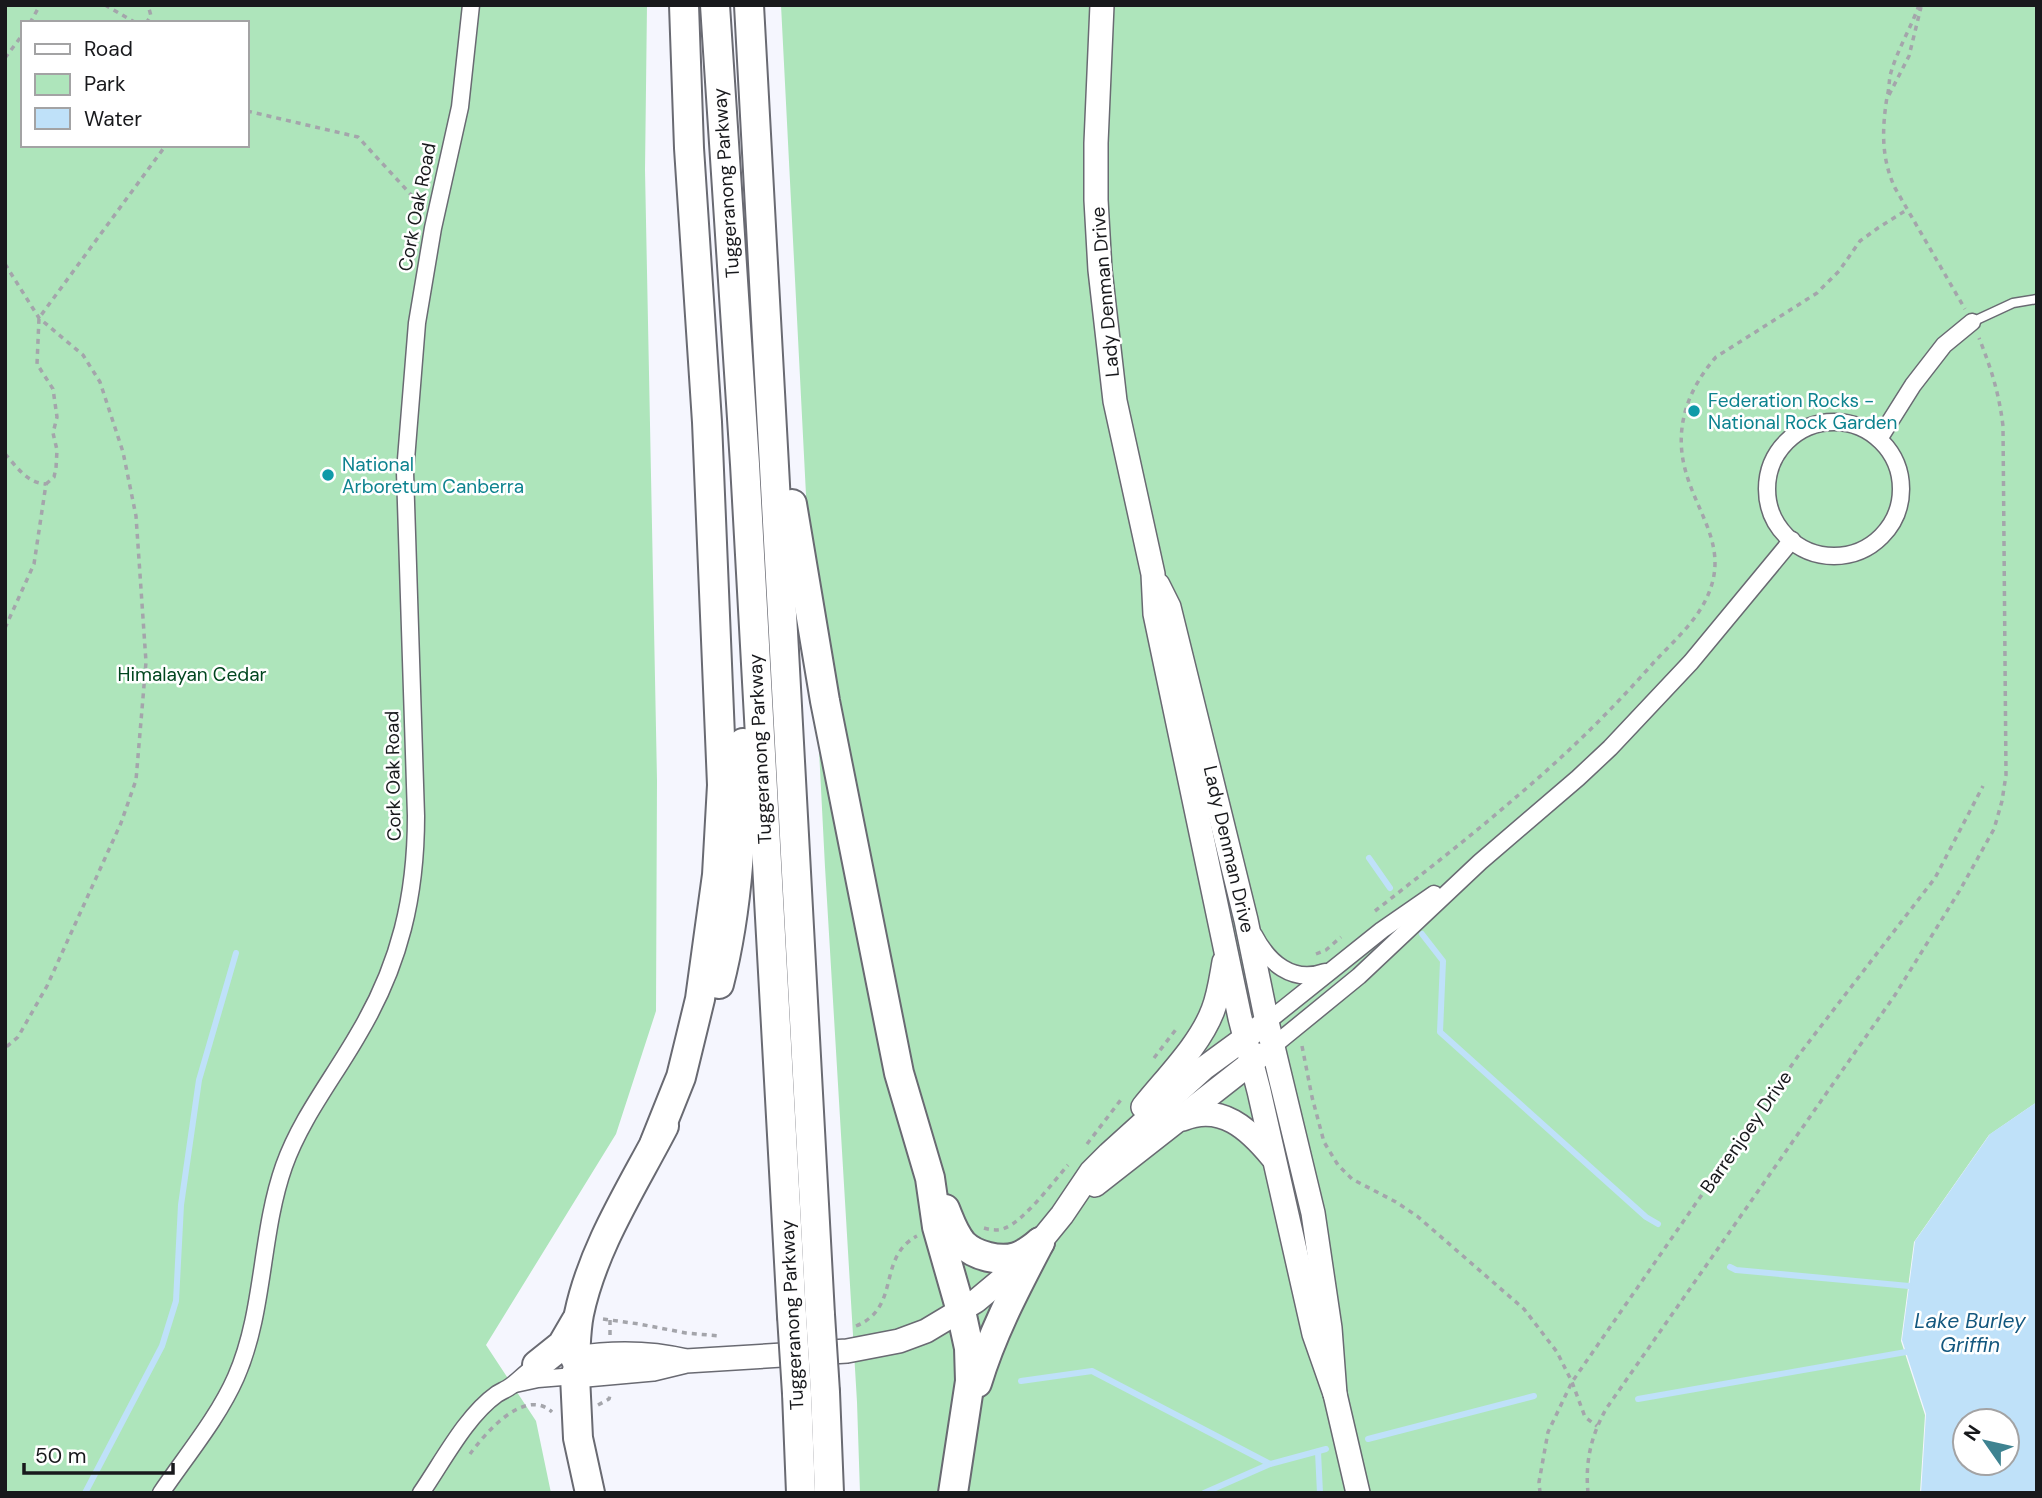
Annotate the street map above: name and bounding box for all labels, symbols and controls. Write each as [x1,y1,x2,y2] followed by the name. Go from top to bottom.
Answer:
[21,21,248,147] legend
[84,35,133,63] text: Road
[84,70,126,98] text: Park
[707,87,745,279] street label: Tuggeranong Parkway
[84,105,142,133] text: Water
[392,141,442,273] street label: Cork Oak Road
[1085,206,1125,378] street label: Lady Denman Drive
[1708,388,1898,435] place label: Federation Rocks - National Rock Garden
[1686,403,1702,419] marker: Federation Rocks - National Rock Garden
[342,452,524,499] place label: National Arboretum Canberra
[320,467,336,483] marker: National Arboretum Canberra
[743,653,777,845] street label: Tuggeranong Parkway
[117,662,267,687] park label: Himalayan Cedar
[379,711,407,841] street label: Cork Oak Road
[1198,763,1260,935] street label: Lady Denman Drive
[1694,1066,1798,1198] street label: Barrenjoey Drive
[775,1219,809,1411] street label: Tuggeranong Parkway
[1914,1307,2027,1359] water label: Lake Burley Griffin
[1951,1407,2021,1477] north arrow
[1958,1420,1987,1446] text: N
[24,1432,173,1476] scale bar
[35,1442,86,1470] text: 50 m

